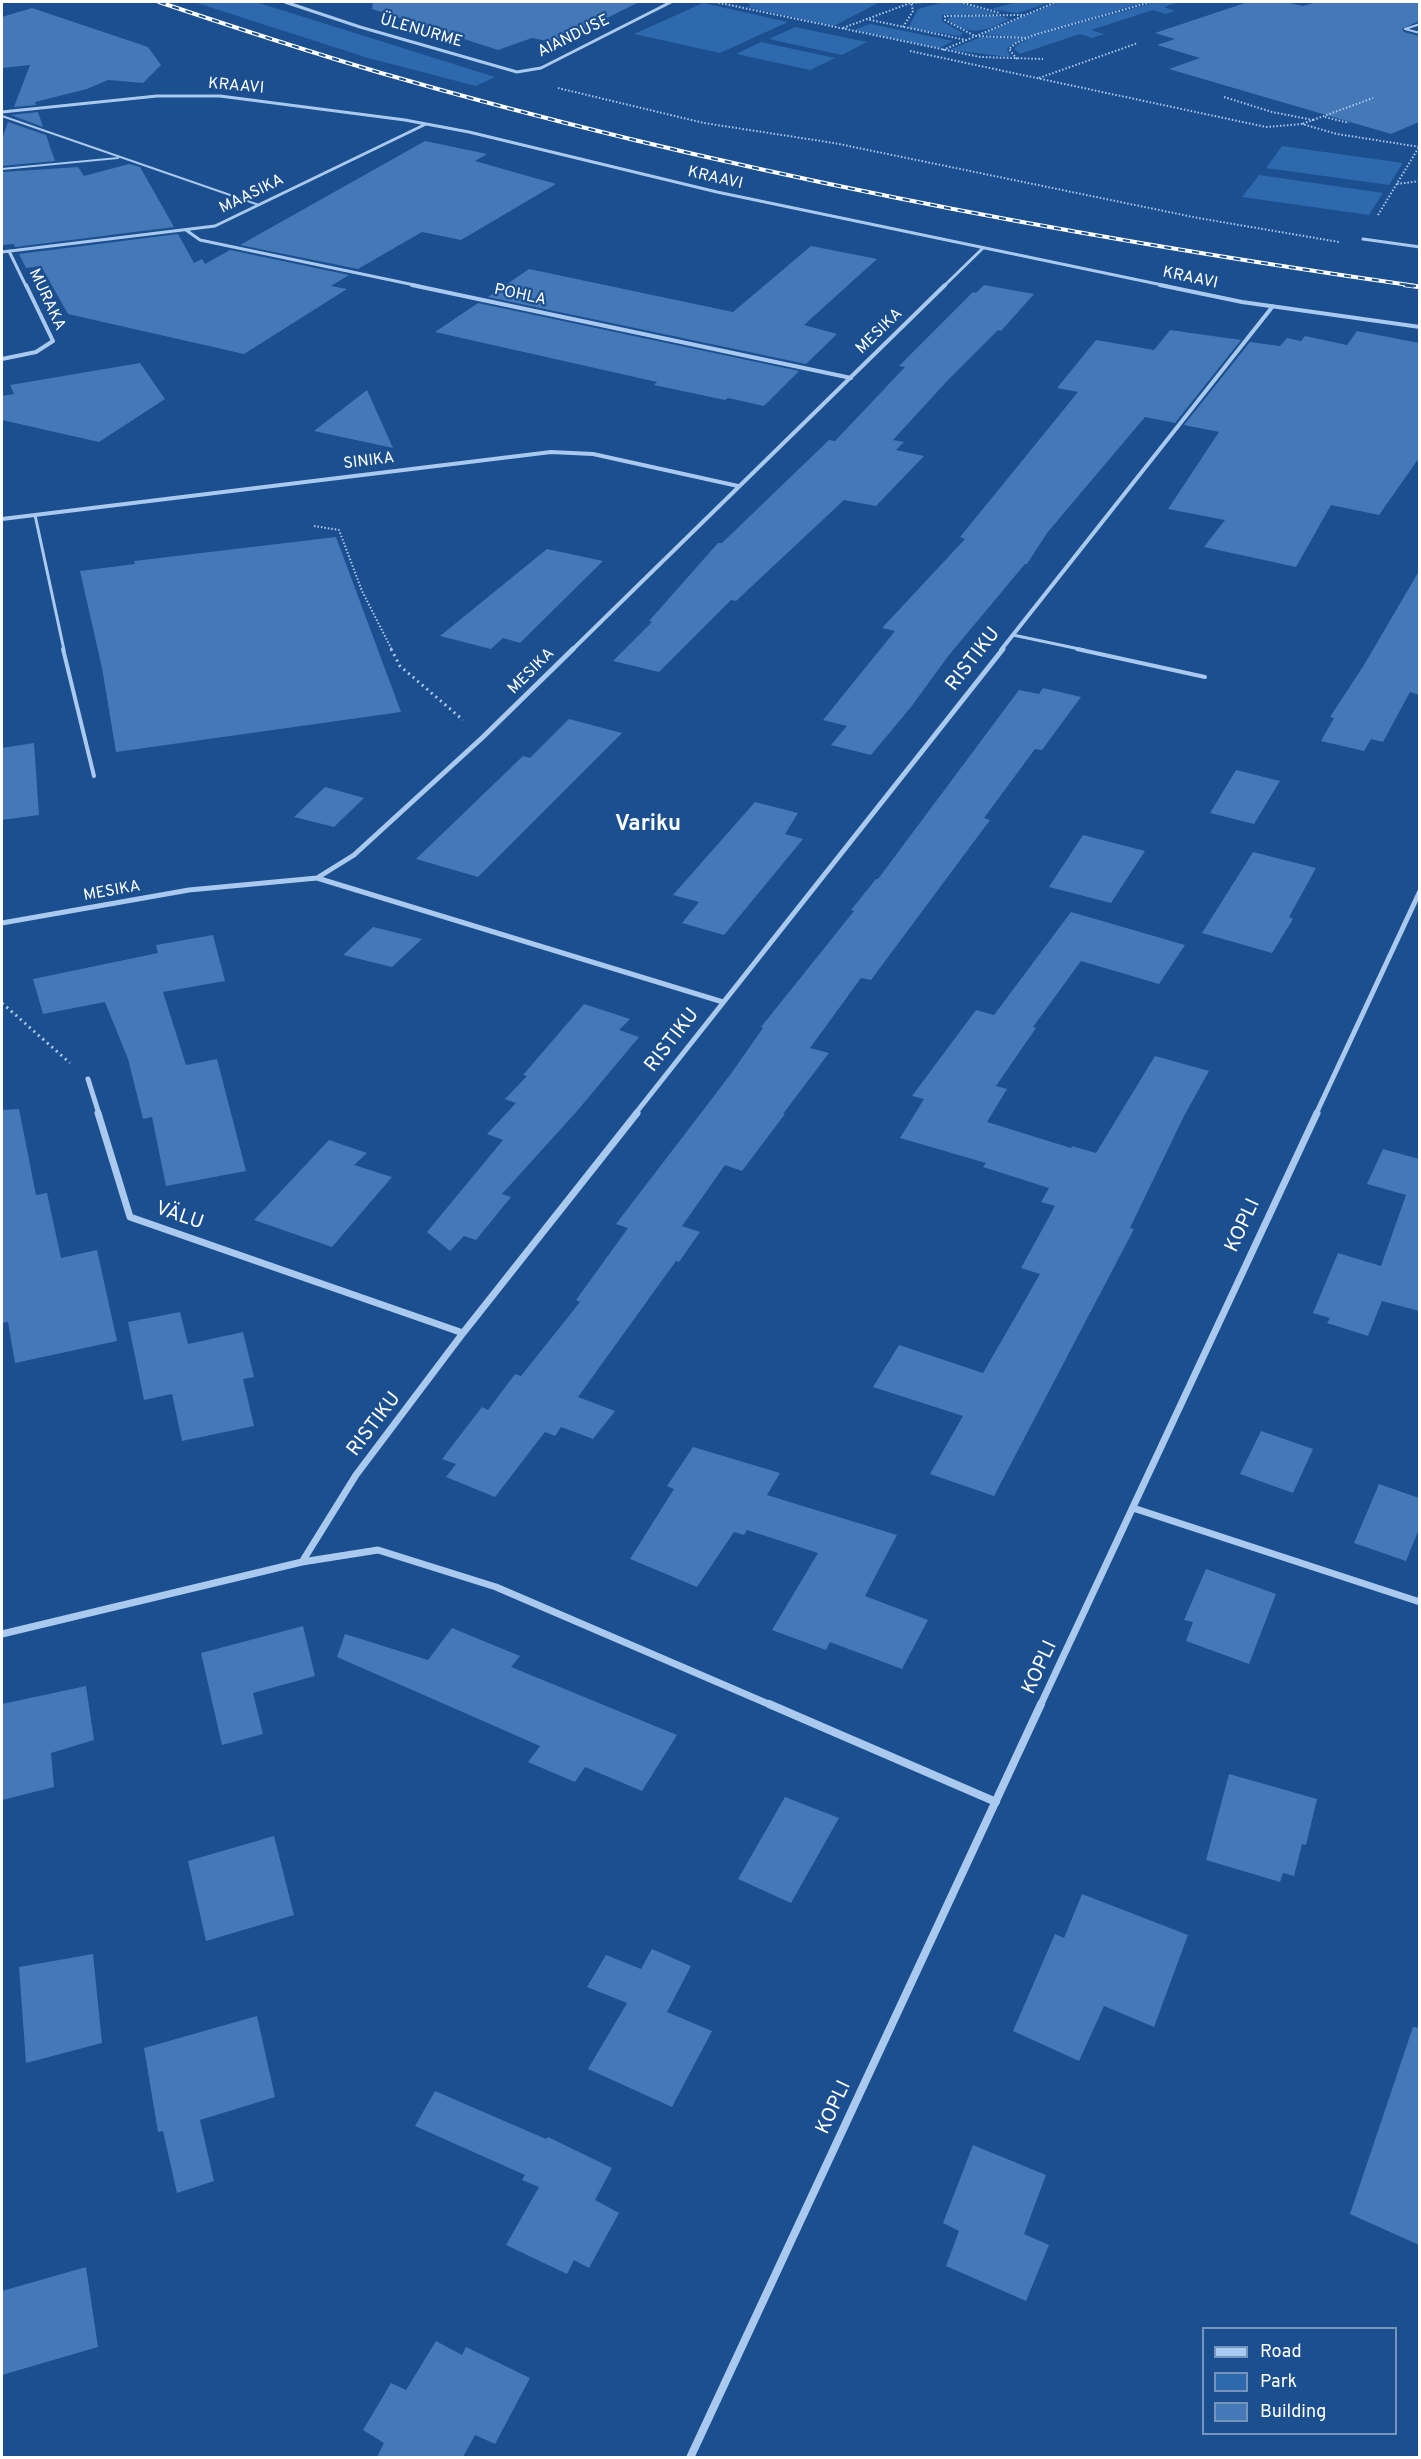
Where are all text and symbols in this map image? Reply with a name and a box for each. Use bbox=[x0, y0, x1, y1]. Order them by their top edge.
street label: ÜLENURME bbox=[378, 11, 464, 53]
street label: AIANDUSE bbox=[535, 11, 613, 63]
street label: KRAAVI bbox=[207, 75, 265, 99]
street label: KRAAVI bbox=[685, 163, 745, 195]
street label: MAASIKA bbox=[217, 171, 287, 219]
street label: KRAAVI bbox=[1161, 264, 1219, 294]
street label: MURAKA bbox=[23, 266, 69, 334]
street label: POHLA bbox=[492, 281, 548, 311]
street label: MESIKA bbox=[853, 305, 907, 359]
street label: SINIKA bbox=[342, 449, 396, 475]
street label: RISTIKU bbox=[942, 623, 1006, 697]
street label: MESIKA bbox=[505, 645, 559, 699]
district label: Variku bbox=[615, 813, 681, 839]
street label: MESIKA bbox=[82, 878, 142, 906]
street label: RISTIKU bbox=[641, 1004, 705, 1078]
street label: KOPLI bbox=[1221, 1195, 1267, 1257]
street label: VÄLU bbox=[152, 1198, 206, 1236]
street label: RISTIKU bbox=[343, 1388, 407, 1462]
street label: KOPLI bbox=[1018, 1637, 1064, 1699]
street label: KOPLI bbox=[812, 2077, 858, 2139]
legend bbox=[1202, 2327, 1397, 2435]
text: Road bbox=[1260, 2341, 1302, 2364]
text: Park bbox=[1260, 2371, 1297, 2394]
text: Building bbox=[1260, 2401, 1326, 2424]

